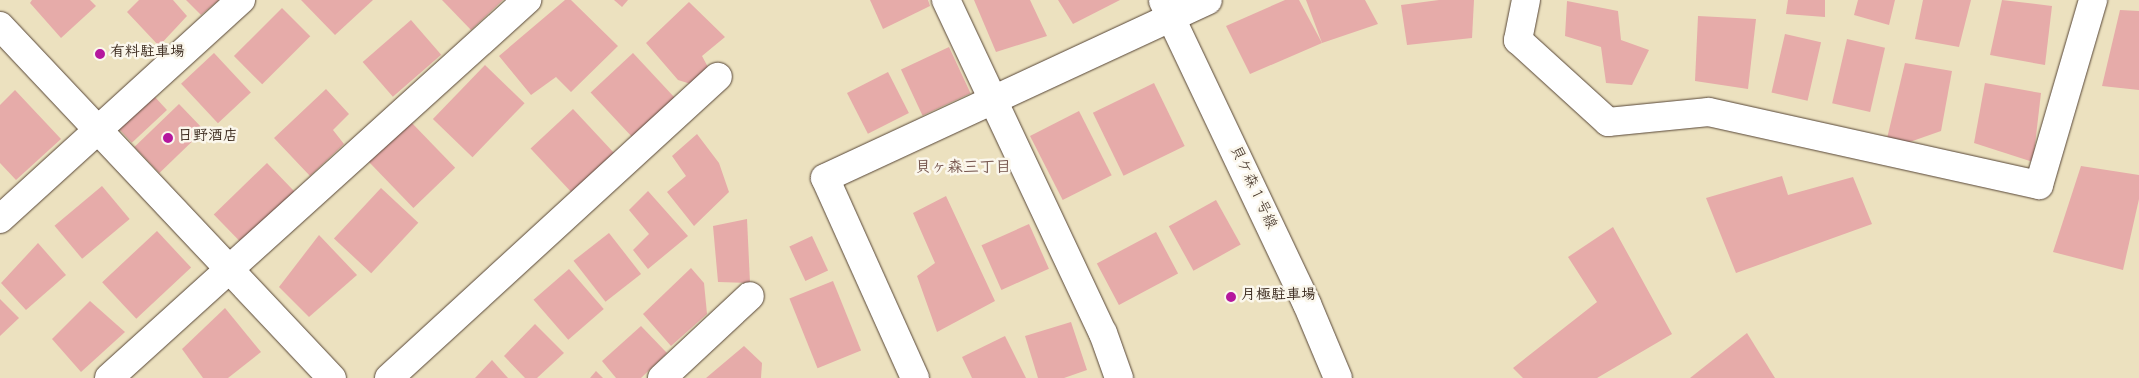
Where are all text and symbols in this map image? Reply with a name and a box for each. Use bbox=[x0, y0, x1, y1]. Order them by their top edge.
place label: 有料駐車場 bbox=[110, 45, 185, 63]
marker: 有料駐車場 bbox=[94, 48, 106, 60]
place label: 日野酒店 bbox=[178, 129, 238, 147]
marker: 日野酒店 bbox=[162, 132, 174, 144]
street label: 貝ケ森１号線 bbox=[1225, 143, 1279, 233]
district label: 貝ヶ森三丁目 bbox=[915, 159, 1011, 179]
place label: 月極駐車場 bbox=[1241, 288, 1316, 306]
marker: 月極駐車場 bbox=[1225, 291, 1237, 303]

